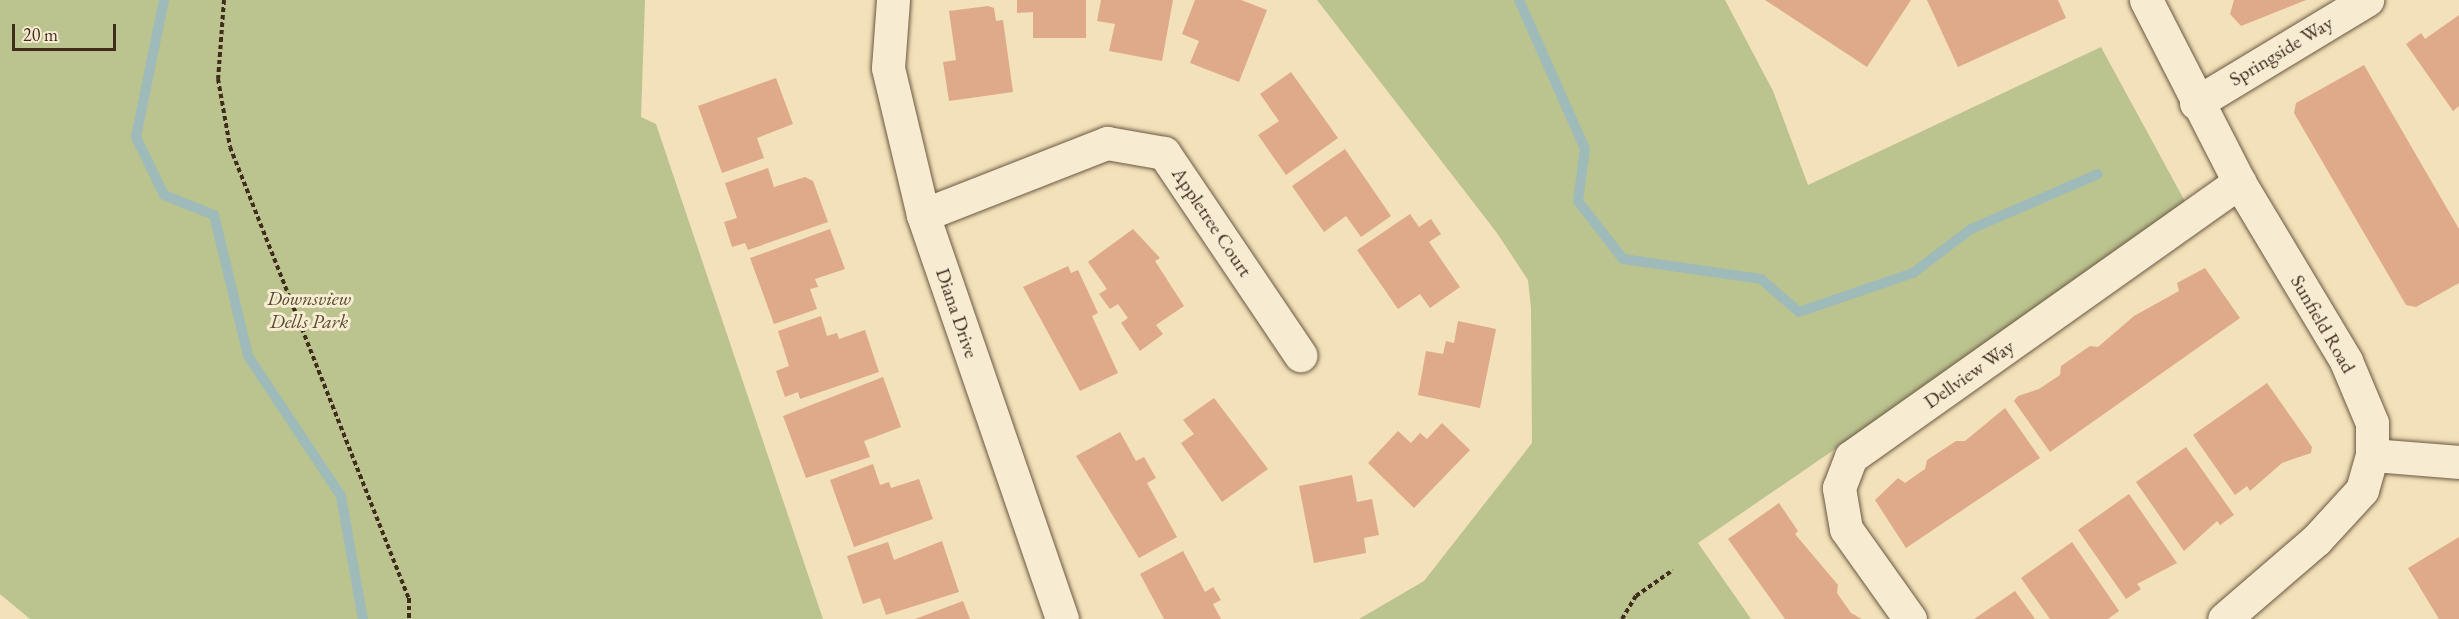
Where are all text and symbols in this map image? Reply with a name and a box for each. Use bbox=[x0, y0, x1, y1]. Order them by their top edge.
street label: Springside Way bbox=[2225, 11, 2337, 91]
scale bar bbox=[15, 12, 118, 50]
text: 20 m bbox=[23, 23, 58, 46]
street label: Appletree Court bbox=[1167, 163, 1257, 281]
street label: Diana Drive bbox=[930, 265, 984, 361]
street label: Sunfield Road bbox=[2285, 271, 2361, 377]
park label: Downsview Dells Park bbox=[267, 287, 351, 334]
street label: Dellview Way bbox=[1919, 334, 2019, 414]

